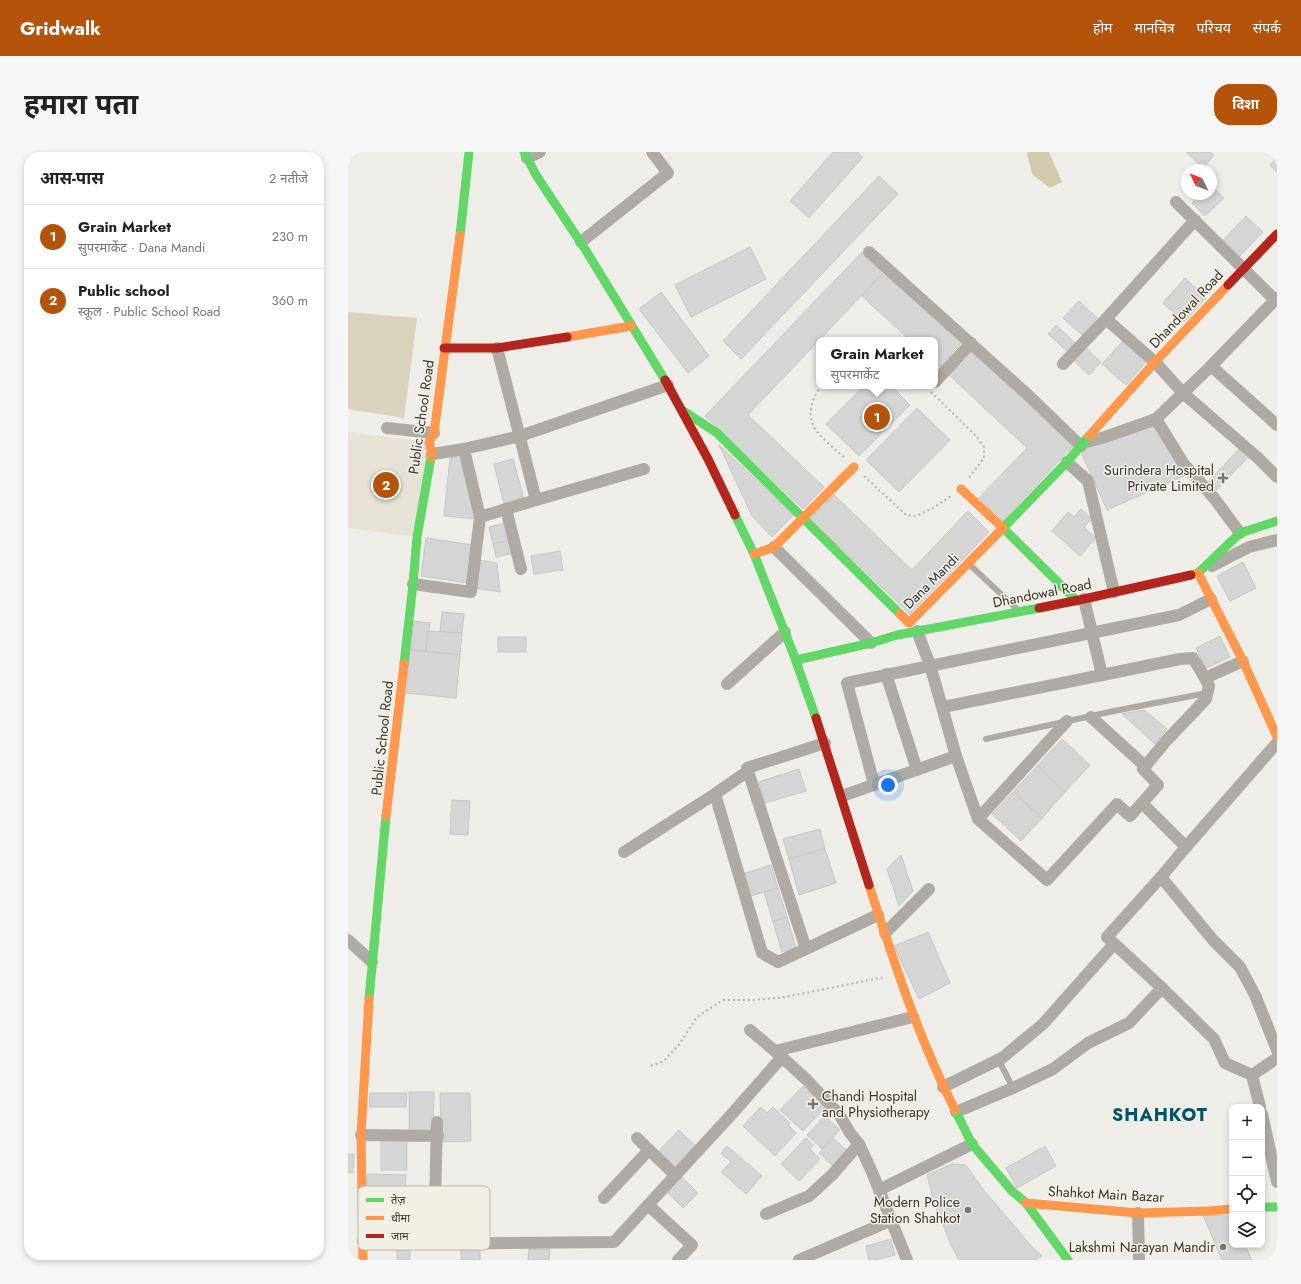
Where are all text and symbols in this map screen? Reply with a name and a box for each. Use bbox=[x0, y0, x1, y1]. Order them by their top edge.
text: Gridwalk bbox=[20, 15, 101, 42]
text: होम bbox=[1093, 18, 1112, 38]
text: मानचित्र bbox=[1134, 18, 1175, 38]
text: परिचय bbox=[1197, 18, 1231, 38]
text: संपर्क bbox=[1253, 18, 1281, 38]
text: हमारा पता bbox=[24, 84, 138, 125]
button: दिशा bbox=[1214, 84, 1277, 125]
north arrow bbox=[1181, 164, 1217, 200]
text: आस-पास bbox=[40, 166, 104, 190]
text: 2 नतीजे bbox=[269, 169, 308, 188]
text: Grain Market bbox=[78, 216, 171, 238]
text: 1 bbox=[50, 227, 56, 246]
text: 230 m bbox=[272, 227, 308, 246]
text: सुपरमार्केट · Dana Mandi bbox=[78, 238, 205, 257]
street label: Dhandowal Road bbox=[1145, 266, 1227, 352]
text: Public school bbox=[78, 280, 170, 302]
text: 2 bbox=[49, 291, 57, 310]
text: 360 m bbox=[272, 291, 308, 310]
text: स्कूल · Public School Road bbox=[78, 302, 220, 321]
popup bbox=[816, 337, 938, 389]
text: Grain Market bbox=[830, 343, 924, 365]
street label: Public School Road bbox=[403, 359, 439, 475]
text: सुपरमार्केट bbox=[830, 365, 880, 384]
pin: 1 bbox=[864, 402, 890, 432]
place label: Surindera Hospital Private Limited bbox=[1104, 460, 1214, 496]
pin: 2 bbox=[373, 470, 399, 500]
marker: Surindera Hospital Private Limited bbox=[1217, 472, 1229, 484]
street label: Dana Mandi bbox=[899, 549, 963, 613]
street label: Dhandowal Road bbox=[991, 574, 1093, 612]
street label: Public School Road bbox=[366, 680, 398, 796]
your location bbox=[878, 775, 898, 795]
place label: Chandi Hospital and Physiotherapy bbox=[822, 1086, 931, 1122]
marker: Chandi Hospital and Physiotherapy bbox=[807, 1098, 819, 1110]
district label: SHAHKOT bbox=[1112, 1102, 1208, 1128]
map controls bbox=[1229, 1104, 1265, 1248]
button: + bbox=[1229, 1104, 1265, 1140]
button: − bbox=[1229, 1140, 1265, 1176]
button: locate bbox=[1229, 1176, 1265, 1212]
street label: Shahkot Main Bazar bbox=[1048, 1181, 1165, 1207]
legend bbox=[358, 1186, 490, 1250]
text: तेज़ bbox=[391, 1192, 406, 1208]
place label: Modern Police Station Shahkot bbox=[870, 1192, 961, 1228]
marker: Modern Police Station Shahkot bbox=[963, 1205, 973, 1215]
text: धीमा bbox=[391, 1210, 410, 1226]
button: layers bbox=[1229, 1212, 1265, 1248]
text: जाम bbox=[391, 1228, 409, 1244]
place label: Lakshmi Narayan Mandir bbox=[1069, 1237, 1215, 1257]
marker: Lakshmi Narayan Mandir bbox=[1218, 1242, 1228, 1252]

